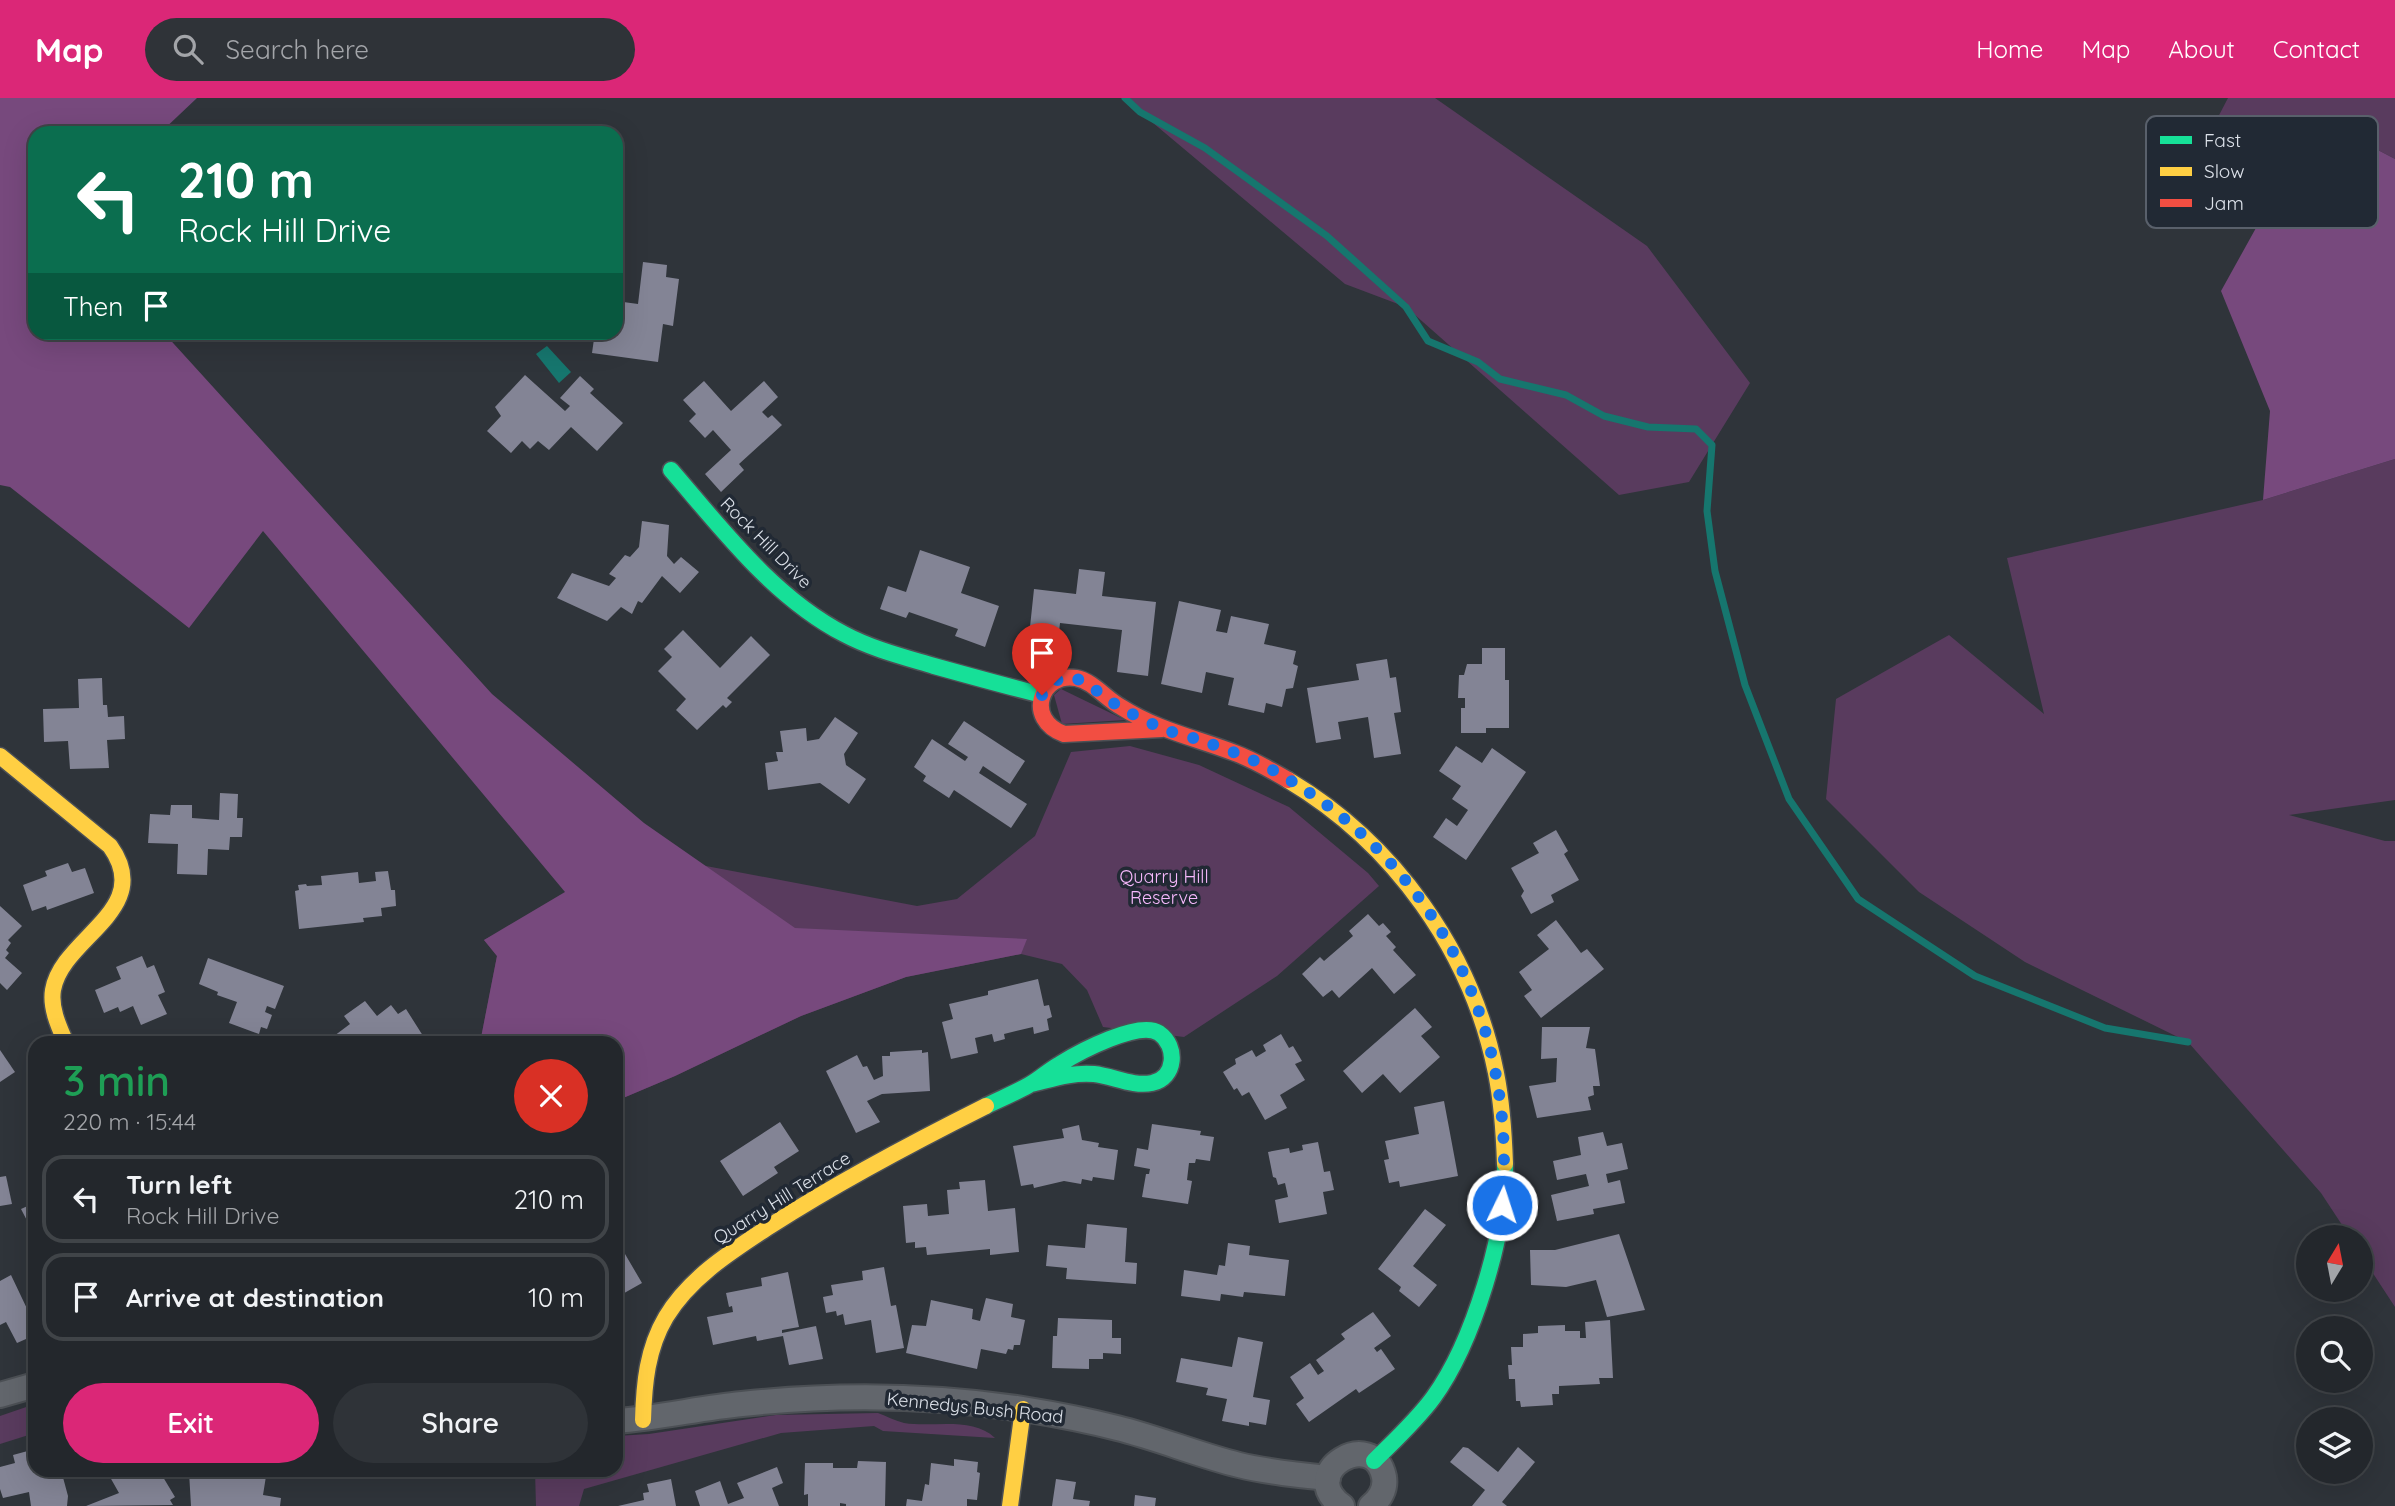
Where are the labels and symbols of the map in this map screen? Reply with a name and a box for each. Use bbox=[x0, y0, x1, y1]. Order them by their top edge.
legend bbox=[2146, 116, 2378, 228]
text: Fast bbox=[2204, 128, 2241, 152]
text: Slow bbox=[2204, 159, 2245, 183]
text: Jam bbox=[2204, 191, 2244, 215]
street label: Rock Hill Drive bbox=[716, 492, 817, 593]
pin bbox=[1012, 623, 1072, 695]
park label: Quarry Hill Reserve bbox=[1119, 865, 1209, 909]
street label: Quarry Hill Terrace bbox=[709, 1146, 854, 1249]
position arrow bbox=[1465, 1168, 1539, 1242]
north arrow bbox=[2296, 1225, 2373, 1302]
street label: Kennedys Bush Road bbox=[886, 1387, 1064, 1428]

